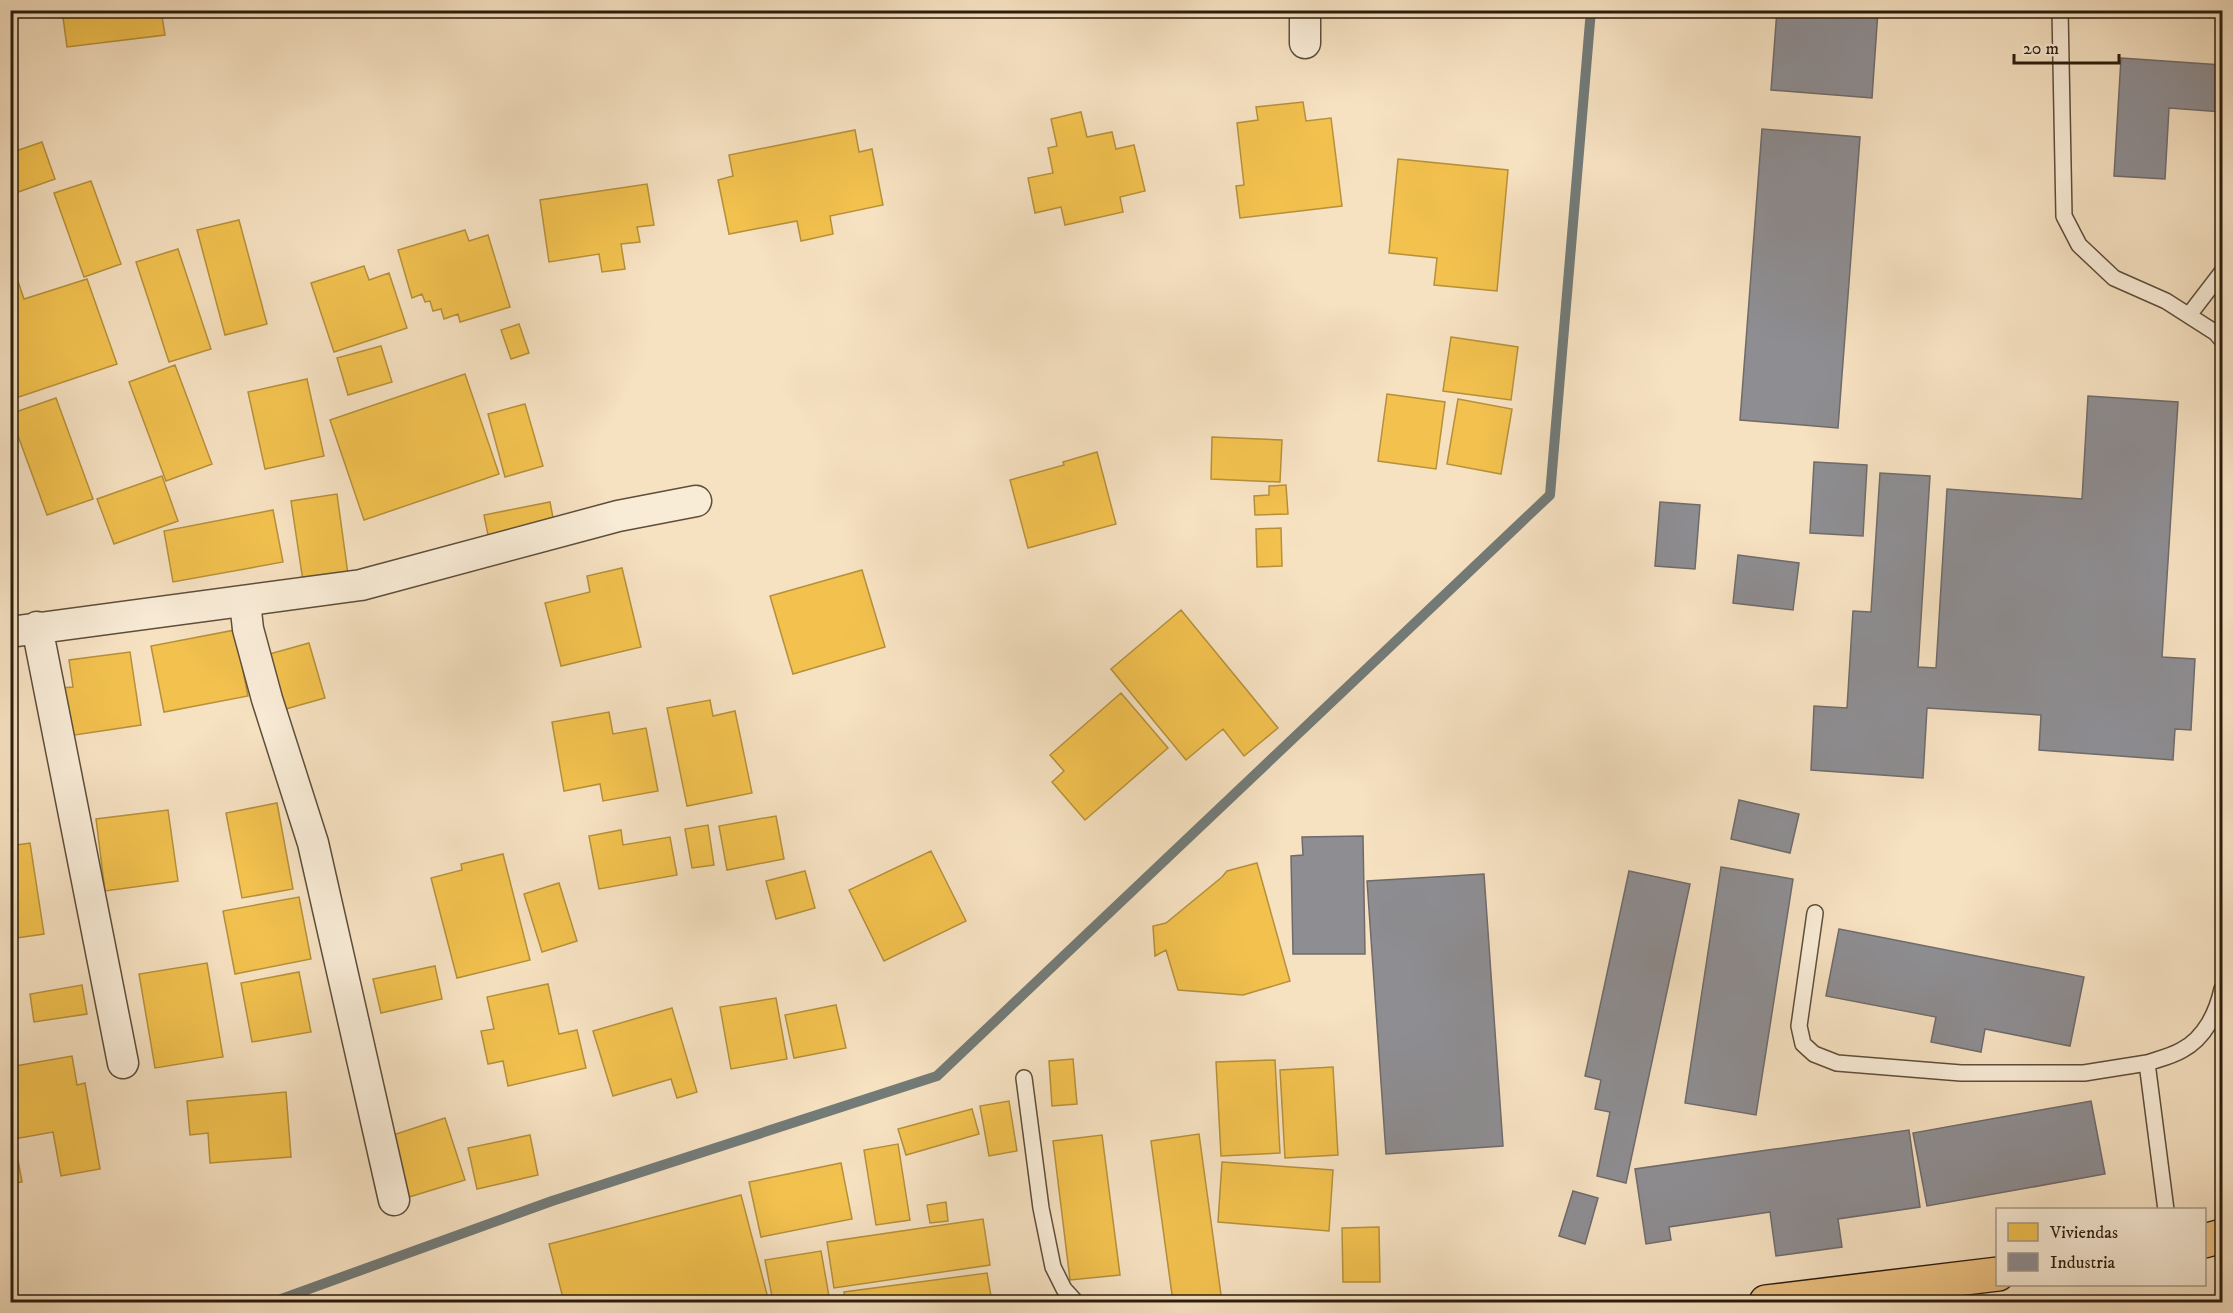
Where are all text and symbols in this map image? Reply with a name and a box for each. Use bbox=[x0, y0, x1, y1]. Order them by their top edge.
scale bar bbox=[2014, 27, 2119, 65]
text: 20 m bbox=[2023, 38, 2059, 60]
legend bbox=[1996, 1208, 2206, 1286]
text: Viviendas bbox=[2049, 1222, 2118, 1244]
text: Industria bbox=[2050, 1252, 2116, 1274]

